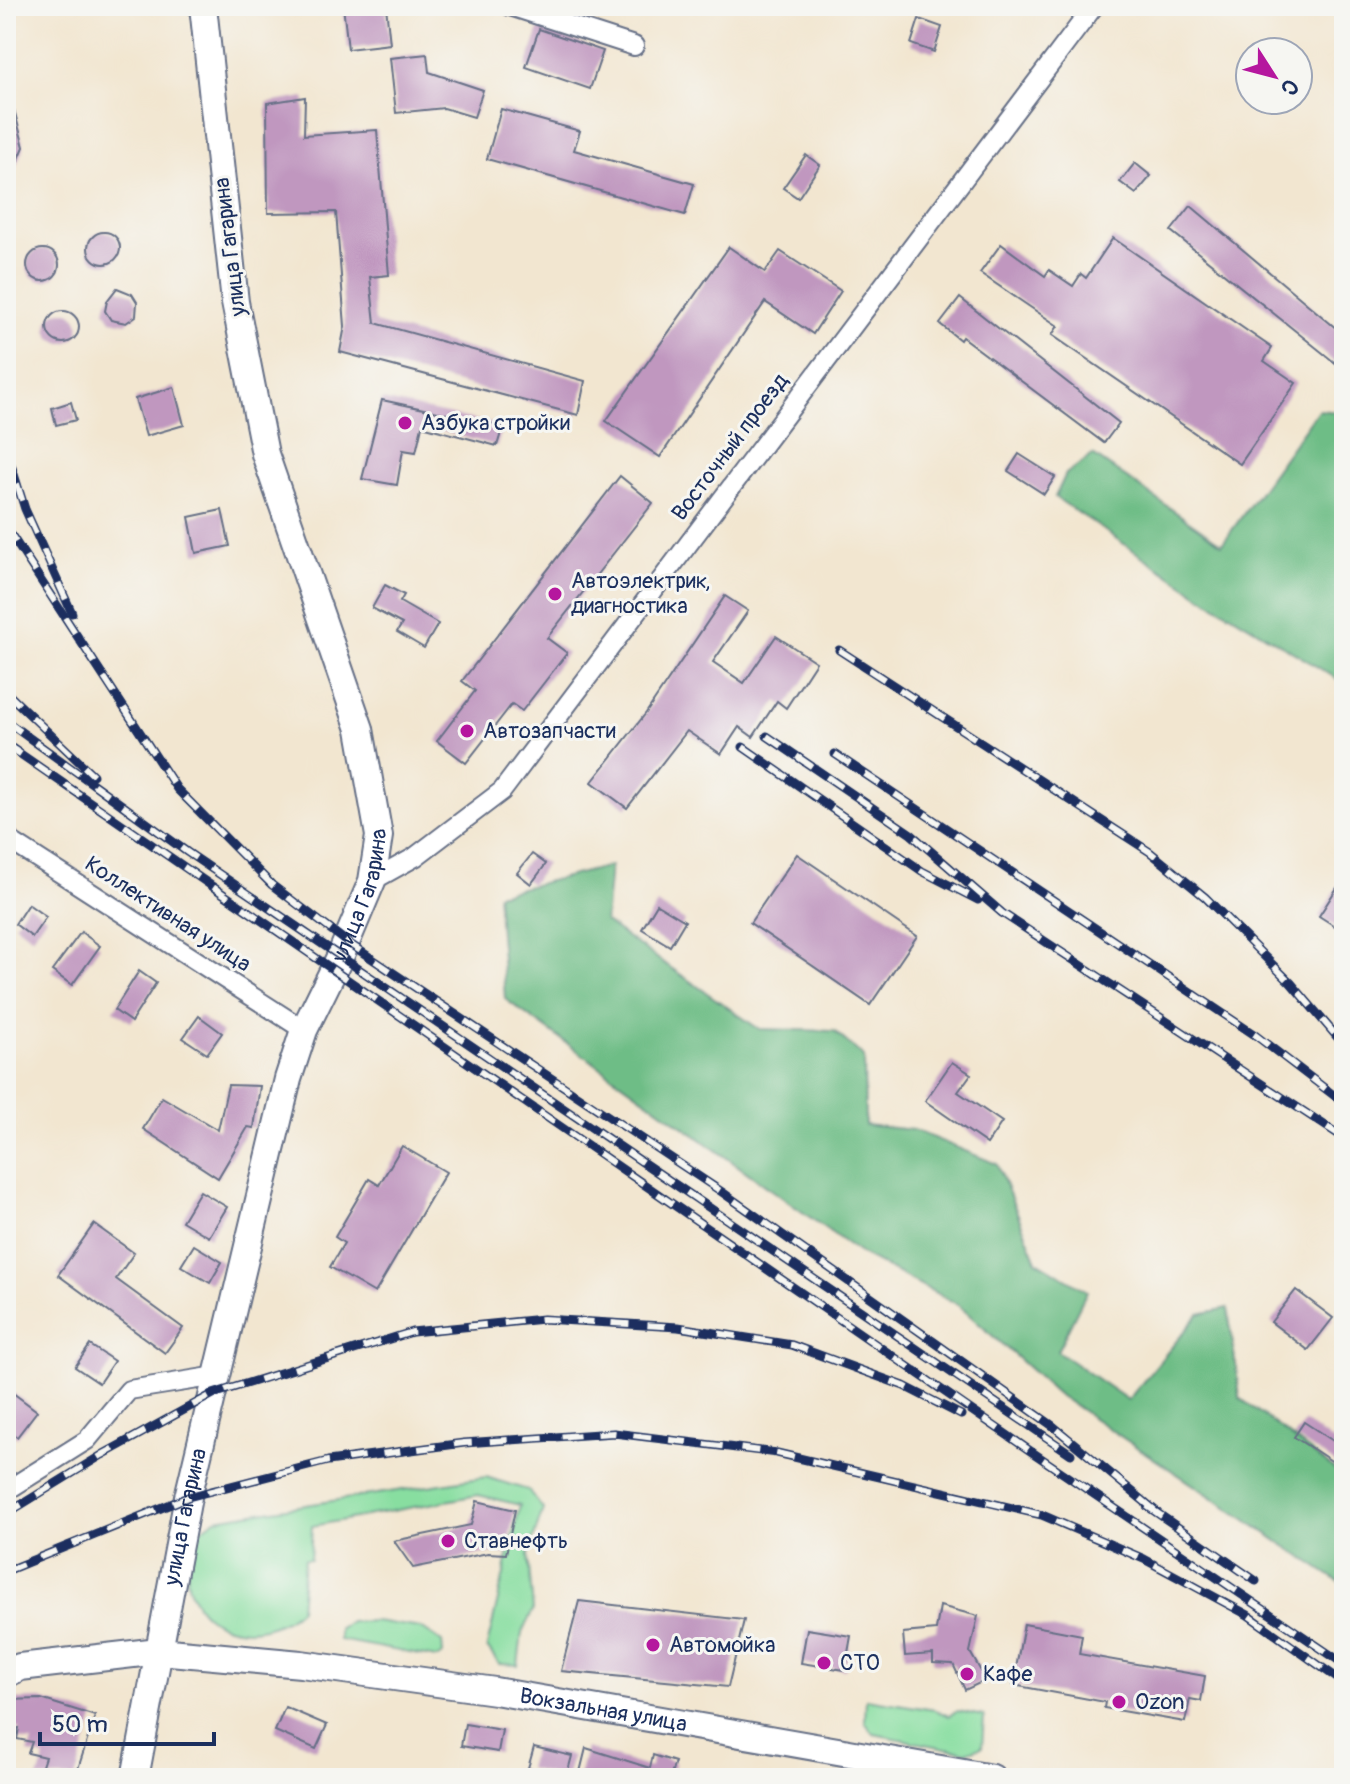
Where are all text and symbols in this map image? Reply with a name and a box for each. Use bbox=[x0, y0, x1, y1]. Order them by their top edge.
north arrow bbox=[1234, 36, 1314, 116]
text: С bbox=[1274, 73, 1305, 101]
street label: улица Гагарина bbox=[208, 176, 253, 319]
street label: Восточный проезд bbox=[665, 368, 795, 526]
place label: Азбука стройки bbox=[421, 409, 570, 437]
marker: Азбука стройки bbox=[396, 414, 414, 432]
place label: Автоэлектрик, диагностика bbox=[571, 567, 710, 620]
marker: Автоэлектрик, диагностика bbox=[546, 585, 564, 603]
place label: Автозапчасти bbox=[483, 717, 616, 745]
marker: Автозапчасти bbox=[458, 722, 476, 740]
street label: улица Гагарина bbox=[325, 827, 393, 967]
street label: Коллективная улица bbox=[80, 850, 256, 978]
street label: улица Гагарина bbox=[157, 1445, 213, 1589]
place label: Ставнефть bbox=[464, 1527, 568, 1555]
marker: Ставнефть bbox=[439, 1532, 457, 1550]
place label: Автомойка bbox=[669, 1631, 775, 1659]
marker: Автомойка bbox=[644, 1636, 662, 1654]
place label: СТО bbox=[840, 1649, 880, 1677]
marker: СТО bbox=[815, 1654, 833, 1672]
place label: Кафе bbox=[983, 1660, 1032, 1688]
marker: Кафе bbox=[958, 1665, 976, 1683]
street label: Вокзальная улица bbox=[518, 1682, 689, 1738]
place label: Ozon bbox=[1135, 1688, 1184, 1716]
marker: Ozon bbox=[1110, 1693, 1128, 1711]
scale bar bbox=[40, 1696, 214, 1746]
text: 50 m bbox=[52, 1710, 108, 1739]

